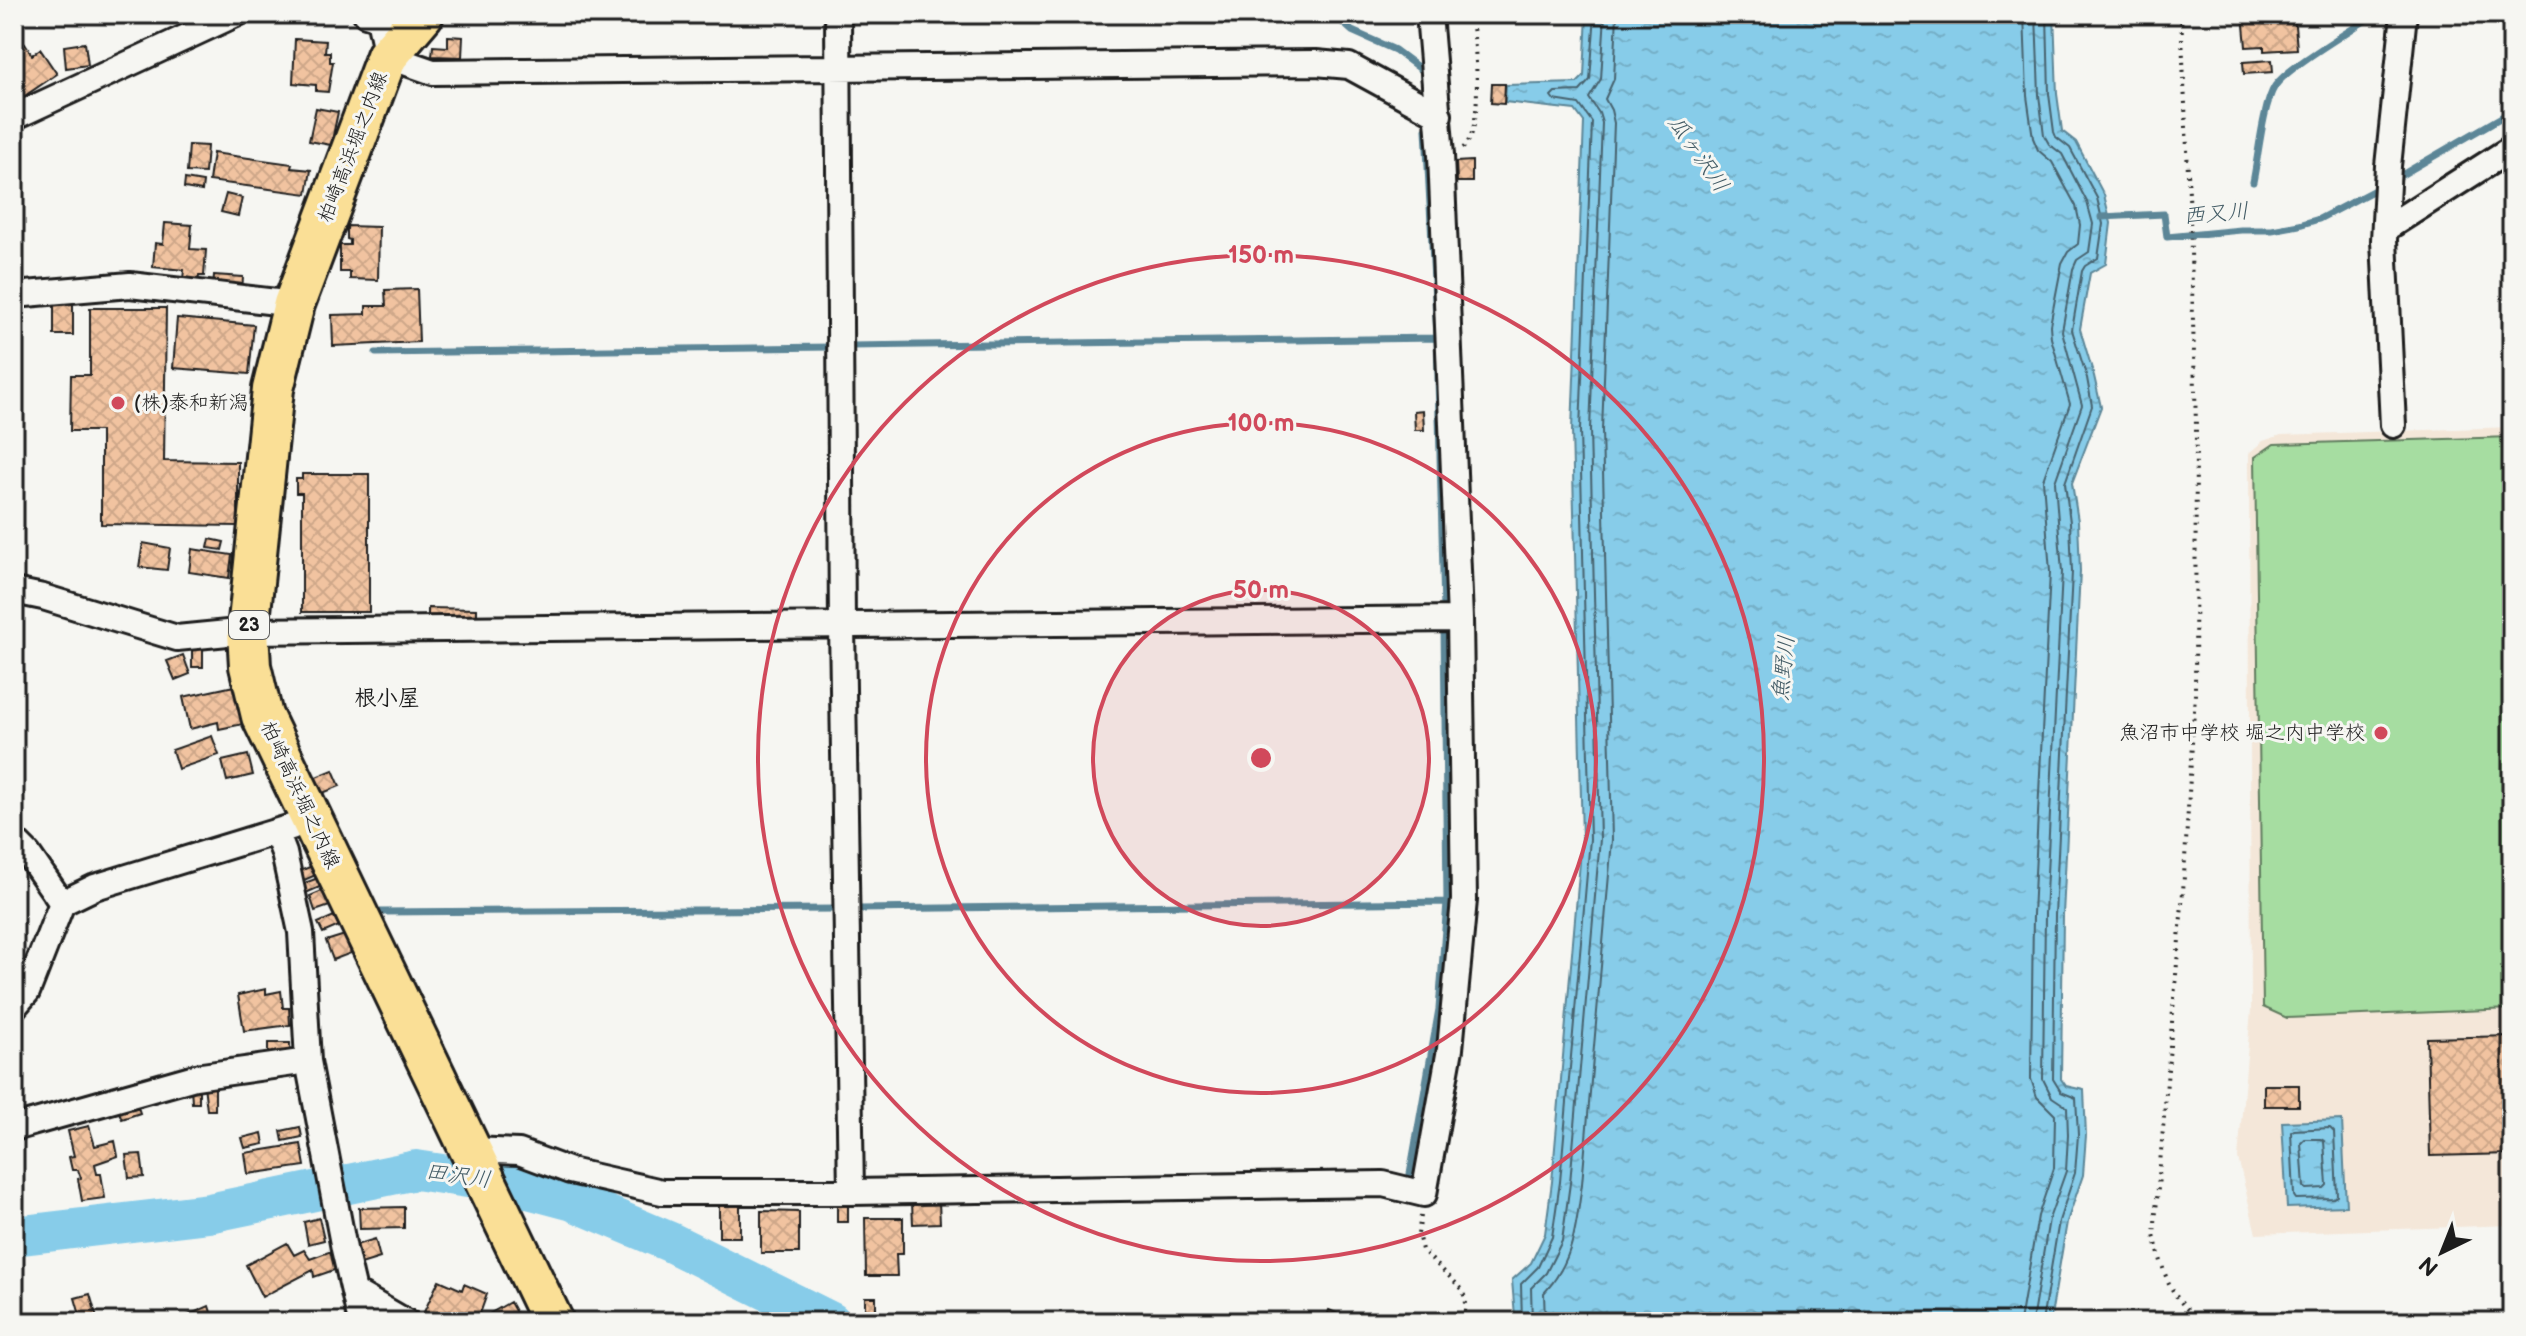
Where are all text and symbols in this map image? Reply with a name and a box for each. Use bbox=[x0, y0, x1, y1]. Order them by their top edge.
street label: 柏崎高浜堀之内線 bbox=[313, 68, 393, 226]
water label: 瓜ヶ沢川 bbox=[1662, 110, 1734, 198]
water label: 西又川 bbox=[2182, 198, 2250, 230]
text: 150 m bbox=[1228, 241, 1294, 270]
place label: (株)泰和新潟 bbox=[134, 391, 249, 415]
marker: (株)泰和新潟 bbox=[109, 394, 127, 412]
text: 100 m bbox=[1228, 409, 1294, 438]
text: 50 m bbox=[1233, 576, 1289, 605]
road number: 23 bbox=[229, 611, 269, 639]
water label: 魚野川 bbox=[1767, 634, 1801, 702]
district label: 根小屋 bbox=[354, 685, 420, 712]
street label: 柏崎高浜堀之内線 bbox=[255, 717, 345, 873]
place label: 魚沼市中学校 堀之内中学校 bbox=[2120, 721, 2365, 745]
marker: 魚沼市中学校 堀之内中学校 bbox=[2372, 724, 2390, 742]
centre of rings bbox=[1247, 744, 1275, 772]
water label: 田沢川 bbox=[423, 1158, 493, 1194]
north arrow bbox=[2402, 1212, 2482, 1292]
text: N bbox=[2414, 1250, 2445, 1281]

